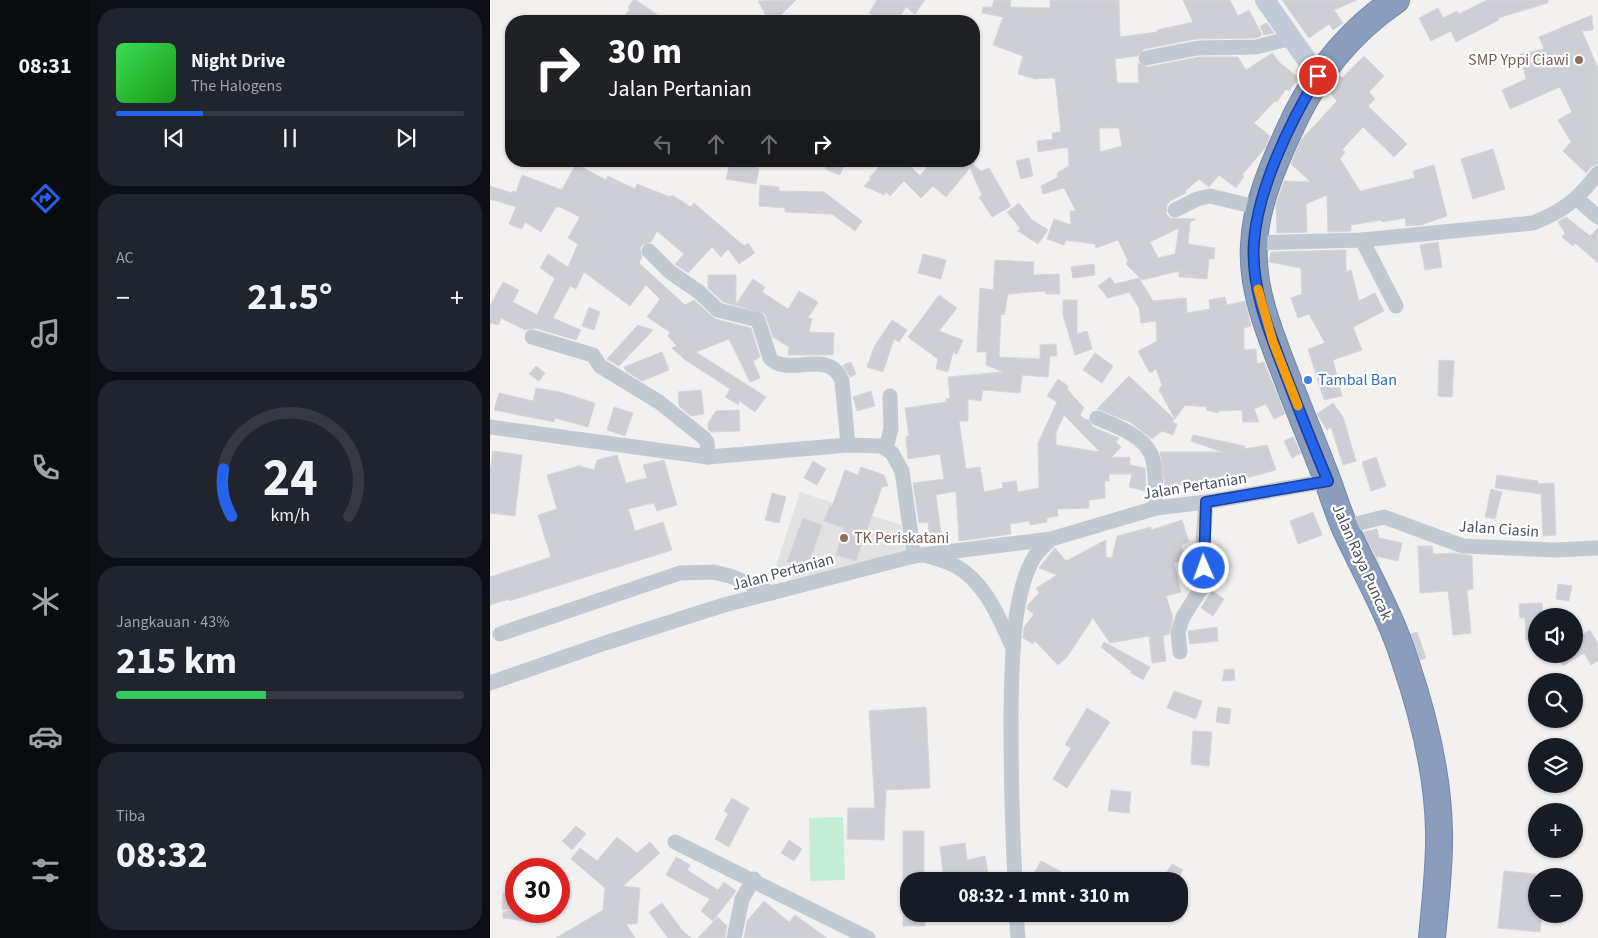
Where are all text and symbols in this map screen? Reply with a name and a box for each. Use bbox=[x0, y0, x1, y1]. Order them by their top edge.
text: 30 m bbox=[608, 27, 682, 77]
icon: right bbox=[525, 35, 590, 100]
text: Night Drive bbox=[191, 48, 285, 75]
place label: SMP Yppi Ciawi bbox=[1468, 49, 1569, 71]
text: 08:31 bbox=[18, 50, 72, 82]
marker: SMP Yppi Ciawi bbox=[1573, 54, 1585, 66]
pin bbox=[1297, 55, 1339, 97]
icon: arrive bbox=[1304, 62, 1332, 90]
text: Jalan Pertanian bbox=[608, 73, 752, 105]
text: The Halogens bbox=[191, 75, 282, 97]
icon: previous bbox=[160, 124, 188, 152]
icon: pause bbox=[276, 124, 304, 152]
icon: next bbox=[392, 124, 420, 152]
icon: left bbox=[649, 130, 677, 158]
icon: ahead bbox=[702, 130, 730, 158]
icon: ahead bbox=[755, 130, 783, 158]
icon: right bbox=[808, 130, 836, 158]
icon: directions bbox=[28, 181, 63, 216]
text: AC bbox=[116, 247, 134, 269]
text: 21.5° bbox=[247, 270, 333, 324]
text: − bbox=[116, 278, 130, 318]
text: + bbox=[450, 278, 464, 318]
icon: music bbox=[28, 316, 63, 351]
place label: Tambal Ban bbox=[1318, 369, 1397, 391]
marker: Tambal Ban bbox=[1302, 374, 1314, 386]
text: 24 bbox=[263, 442, 317, 516]
icon: phone bbox=[28, 450, 63, 485]
street label: Jalan Pertanian bbox=[1142, 467, 1248, 505]
street label: Jalan Raya Puncak bbox=[1327, 500, 1397, 624]
text: km/h bbox=[270, 503, 310, 528]
street label: Jalan Ciasin bbox=[1458, 515, 1540, 543]
place label: TK Periskatani bbox=[854, 527, 949, 549]
marker: TK Periskatani bbox=[838, 532, 850, 544]
position arrow bbox=[1177, 541, 1229, 593]
street label: Jalan Pertanian bbox=[730, 548, 836, 596]
icon: climate bbox=[28, 584, 63, 619]
map controls bbox=[1528, 608, 1583, 923]
button: sound bbox=[1528, 608, 1583, 663]
text: Jangkauan · 43% bbox=[116, 611, 229, 633]
text: 215 km bbox=[116, 634, 237, 688]
button: search bbox=[1528, 673, 1583, 728]
icon: car bbox=[28, 719, 63, 754]
button: layers bbox=[1528, 738, 1583, 793]
button: + bbox=[1528, 803, 1583, 858]
text: Tiba bbox=[116, 805, 145, 827]
text: 08:32 bbox=[116, 828, 208, 882]
icon: filters bbox=[28, 853, 63, 888]
speed limit sign: 30 bbox=[505, 858, 570, 923]
button: − bbox=[1528, 868, 1583, 923]
text: 08:32 · 1 mnt · 310 m bbox=[959, 883, 1129, 910]

